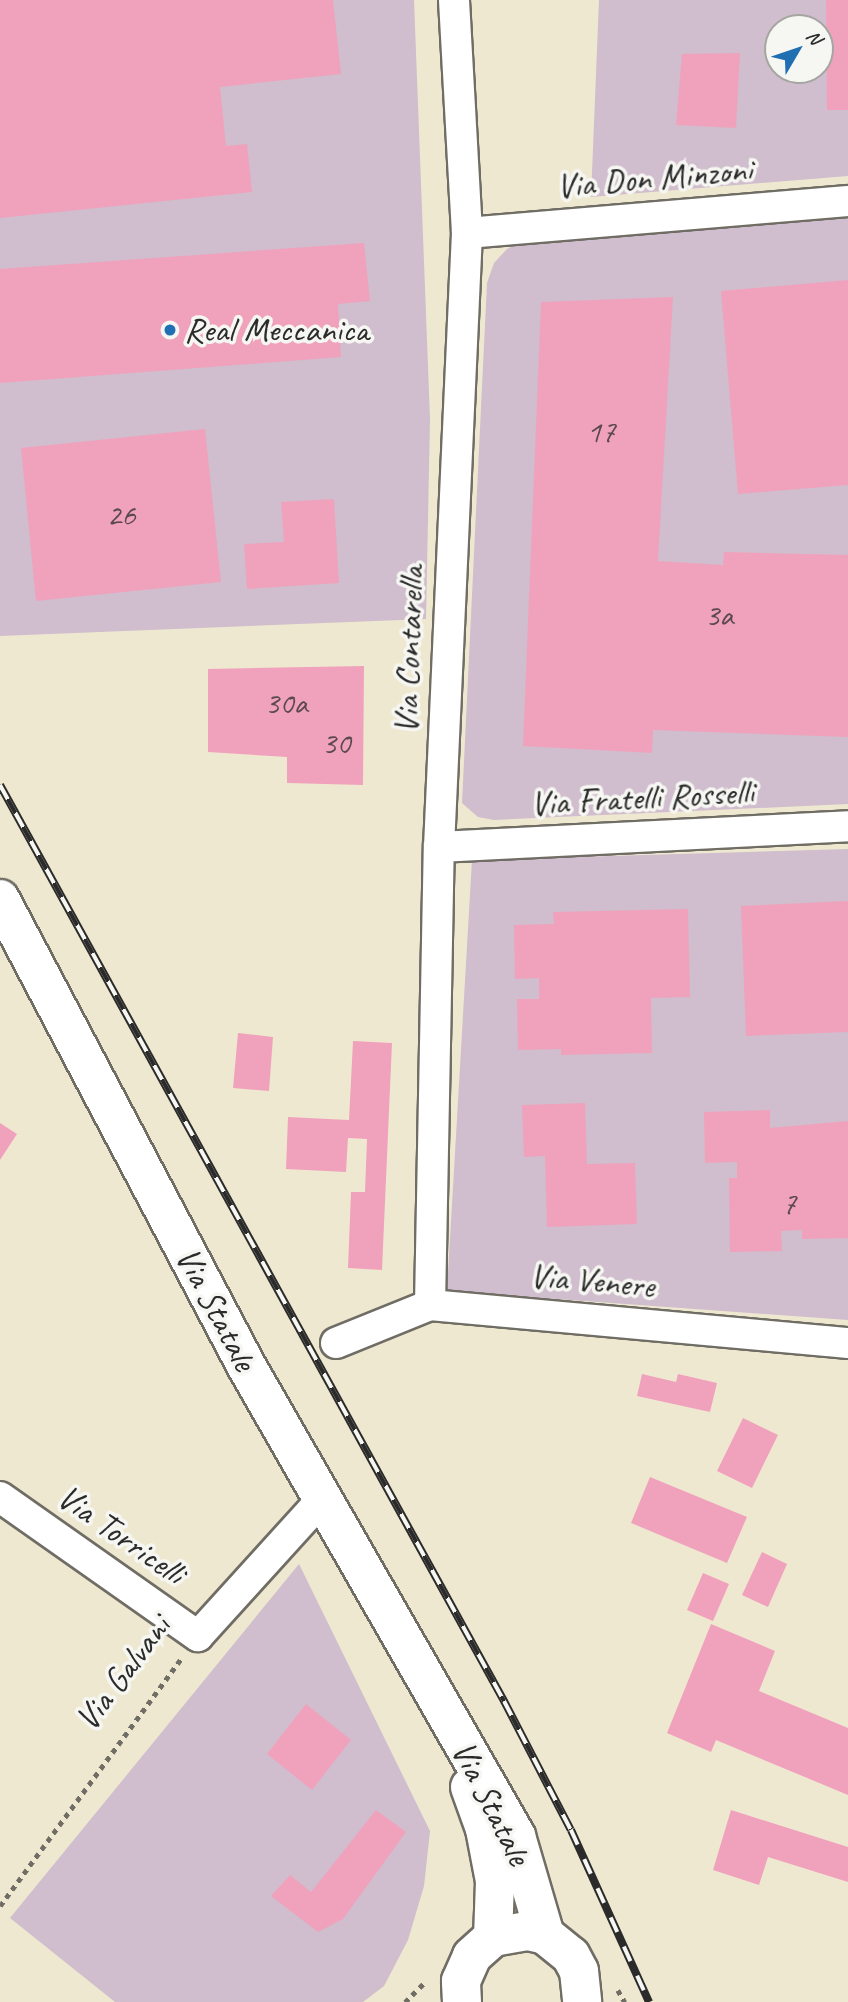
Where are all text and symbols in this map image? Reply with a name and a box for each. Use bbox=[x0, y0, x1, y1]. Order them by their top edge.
north arrow bbox=[764, 14, 834, 84]
text: N bbox=[801, 25, 827, 49]
street label: Via Don Minzoni bbox=[554, 149, 754, 207]
place label: Real Meccanica bbox=[184, 309, 368, 351]
marker: Real Meccanica bbox=[162, 322, 178, 338]
house number: 17 bbox=[587, 413, 615, 451]
house number: 26 bbox=[107, 496, 135, 534]
street label: Via Contarella bbox=[385, 566, 433, 734]
house number: 3a bbox=[705, 596, 733, 634]
house number: 30a bbox=[265, 684, 307, 722]
house number: 30 bbox=[322, 724, 350, 762]
street label: Via Fratelli Rosselli bbox=[529, 771, 755, 825]
house number: 7 bbox=[782, 1185, 796, 1223]
street label: Via Statale bbox=[166, 1240, 266, 1378]
street label: Via Venere bbox=[528, 1255, 656, 1307]
street label: Via Torricelli bbox=[49, 1476, 193, 1594]
street label: Via Galvani bbox=[66, 1608, 180, 1738]
street label: Via Statale bbox=[442, 1734, 540, 1872]

